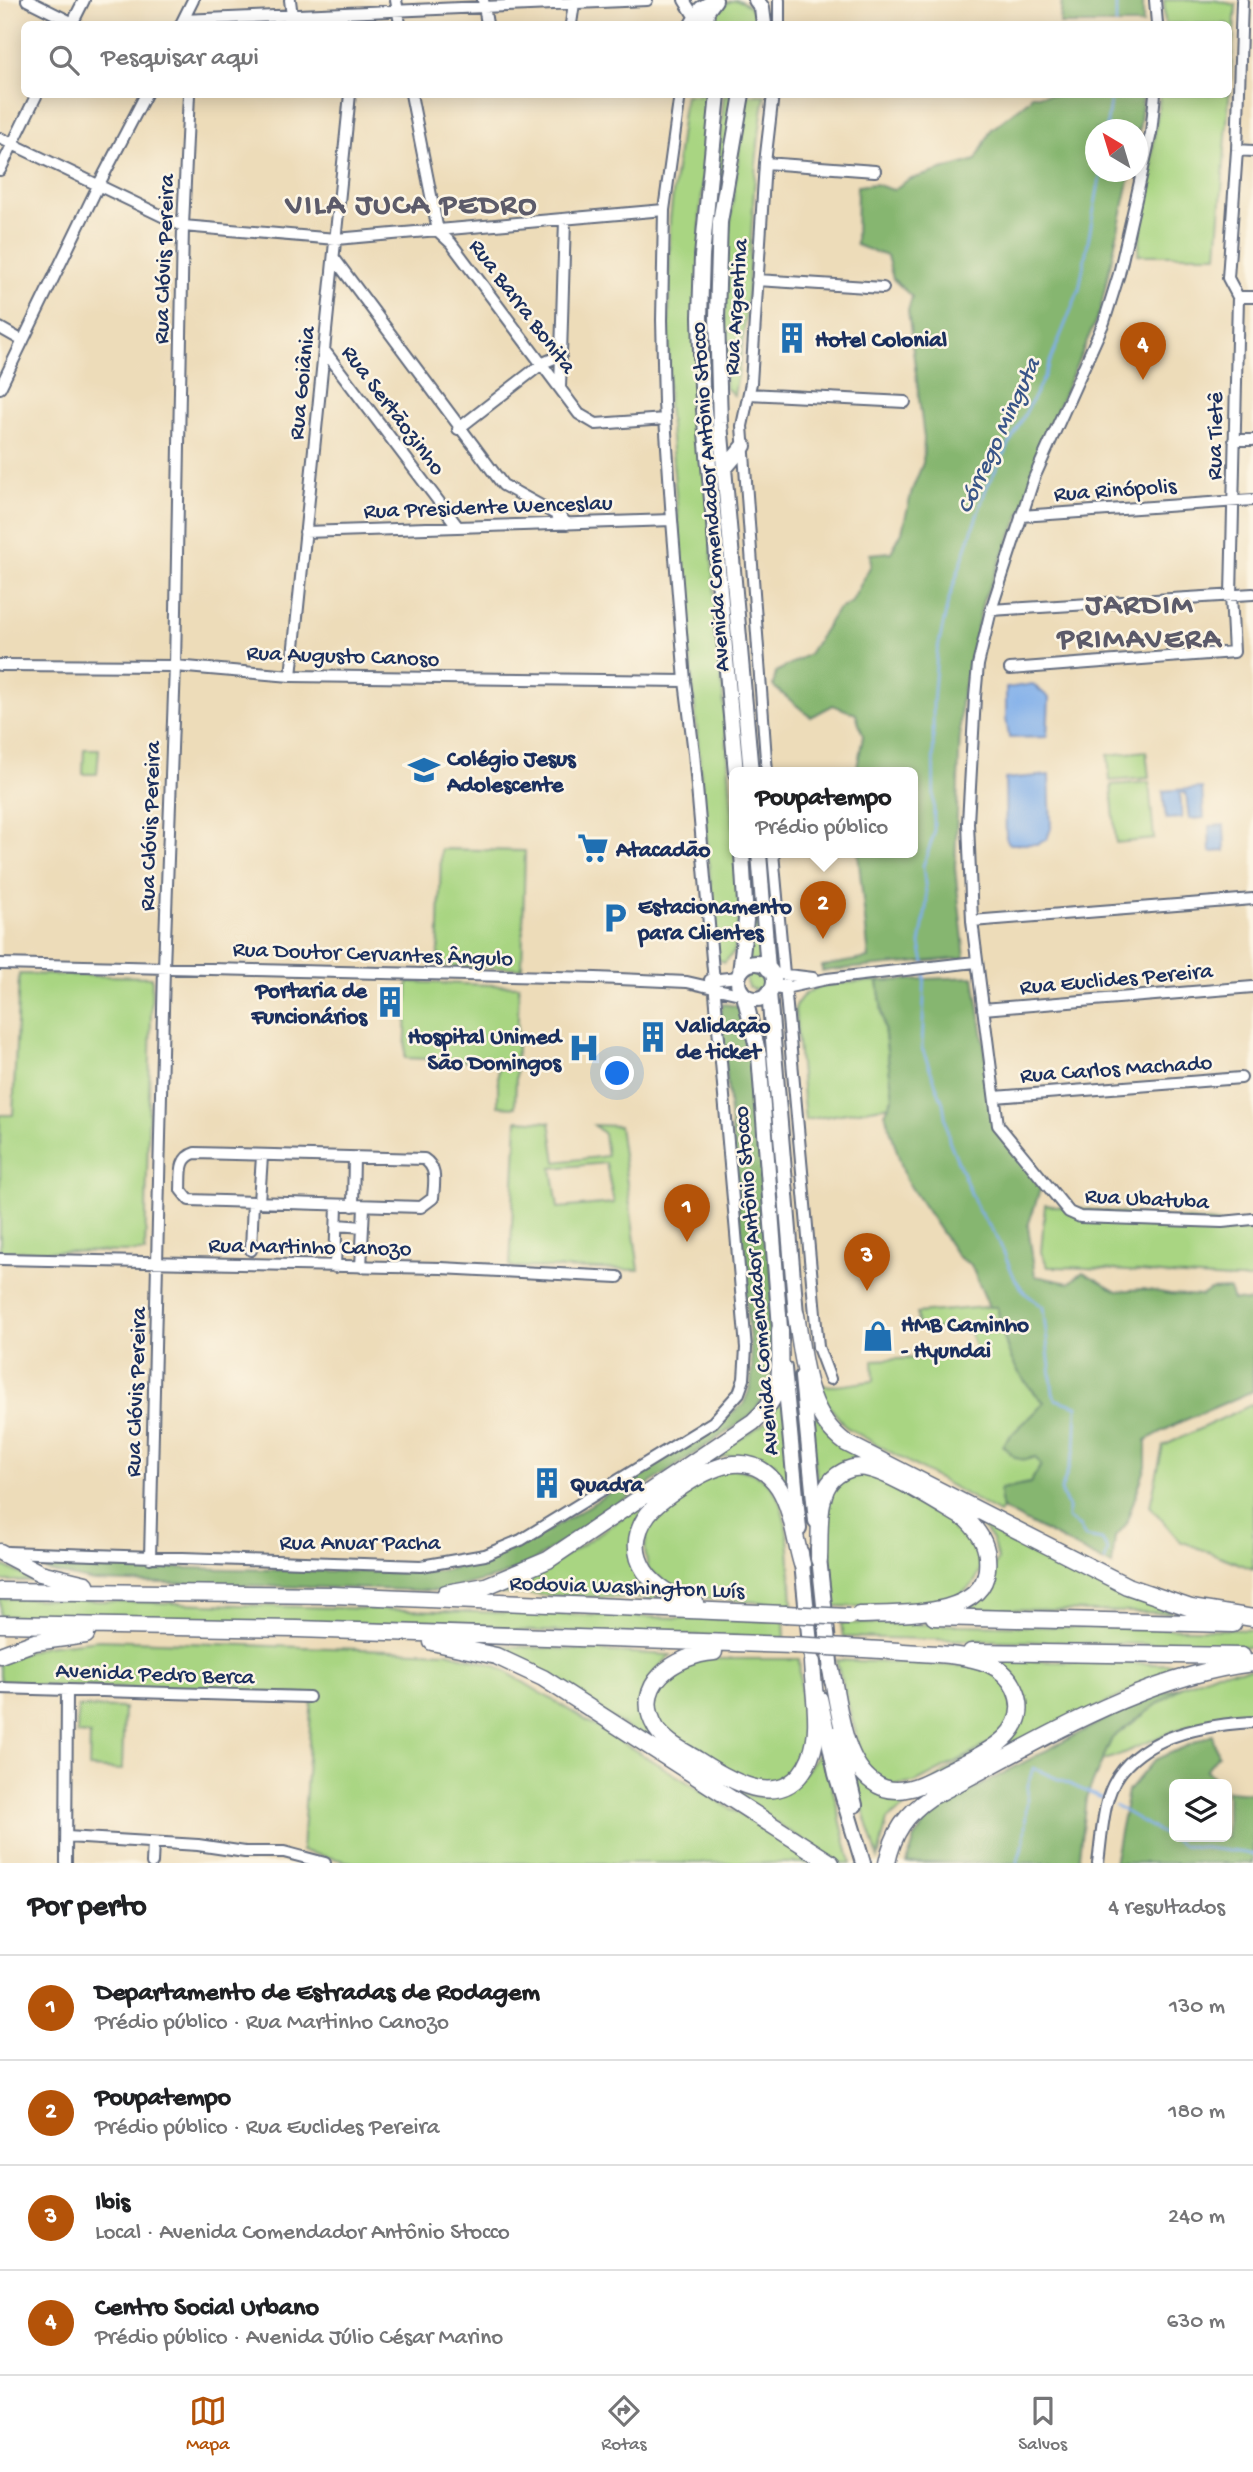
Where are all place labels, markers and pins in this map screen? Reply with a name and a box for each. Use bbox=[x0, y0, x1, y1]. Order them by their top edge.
building icon: Hotel Colonial bbox=[775, 321, 809, 355]
pin: 4 bbox=[1120, 322, 1166, 380]
place label: Hotel Colonial bbox=[815, 328, 947, 355]
place label: Colégio Jesus Adolescente bbox=[446, 747, 577, 800]
school or university icon: Colégio Jesus Adolescente bbox=[407, 753, 441, 787]
supermarket icon: Atacadão bbox=[576, 831, 610, 865]
place label: Atacadão bbox=[615, 838, 711, 865]
pin: 2 bbox=[800, 881, 846, 939]
place label: Estacionamento para Clientes bbox=[637, 895, 792, 948]
parking icon: Estacionamento para Clientes bbox=[598, 901, 632, 935]
place label: Portaria de Funcionários bbox=[251, 979, 369, 1032]
building icon: Portaria de Funcionários bbox=[373, 985, 407, 1019]
place label: Validação de ticket bbox=[675, 1014, 770, 1067]
building icon: Validação de ticket bbox=[636, 1020, 670, 1054]
place label: Hospital Unimed São Domingos bbox=[408, 1025, 564, 1078]
hospital icon: Hospital Unimed São Domingos bbox=[567, 1031, 601, 1065]
pin: 1 bbox=[664, 1184, 710, 1242]
pin: 3 bbox=[844, 1233, 890, 1291]
place label: HMB Caminho - Hyundai bbox=[901, 1313, 1029, 1366]
shop icon: HMB Caminho - Hyundai bbox=[861, 1319, 895, 1353]
building icon: Quadra bbox=[530, 1466, 564, 1500]
place label: Quadra bbox=[570, 1473, 645, 1500]

